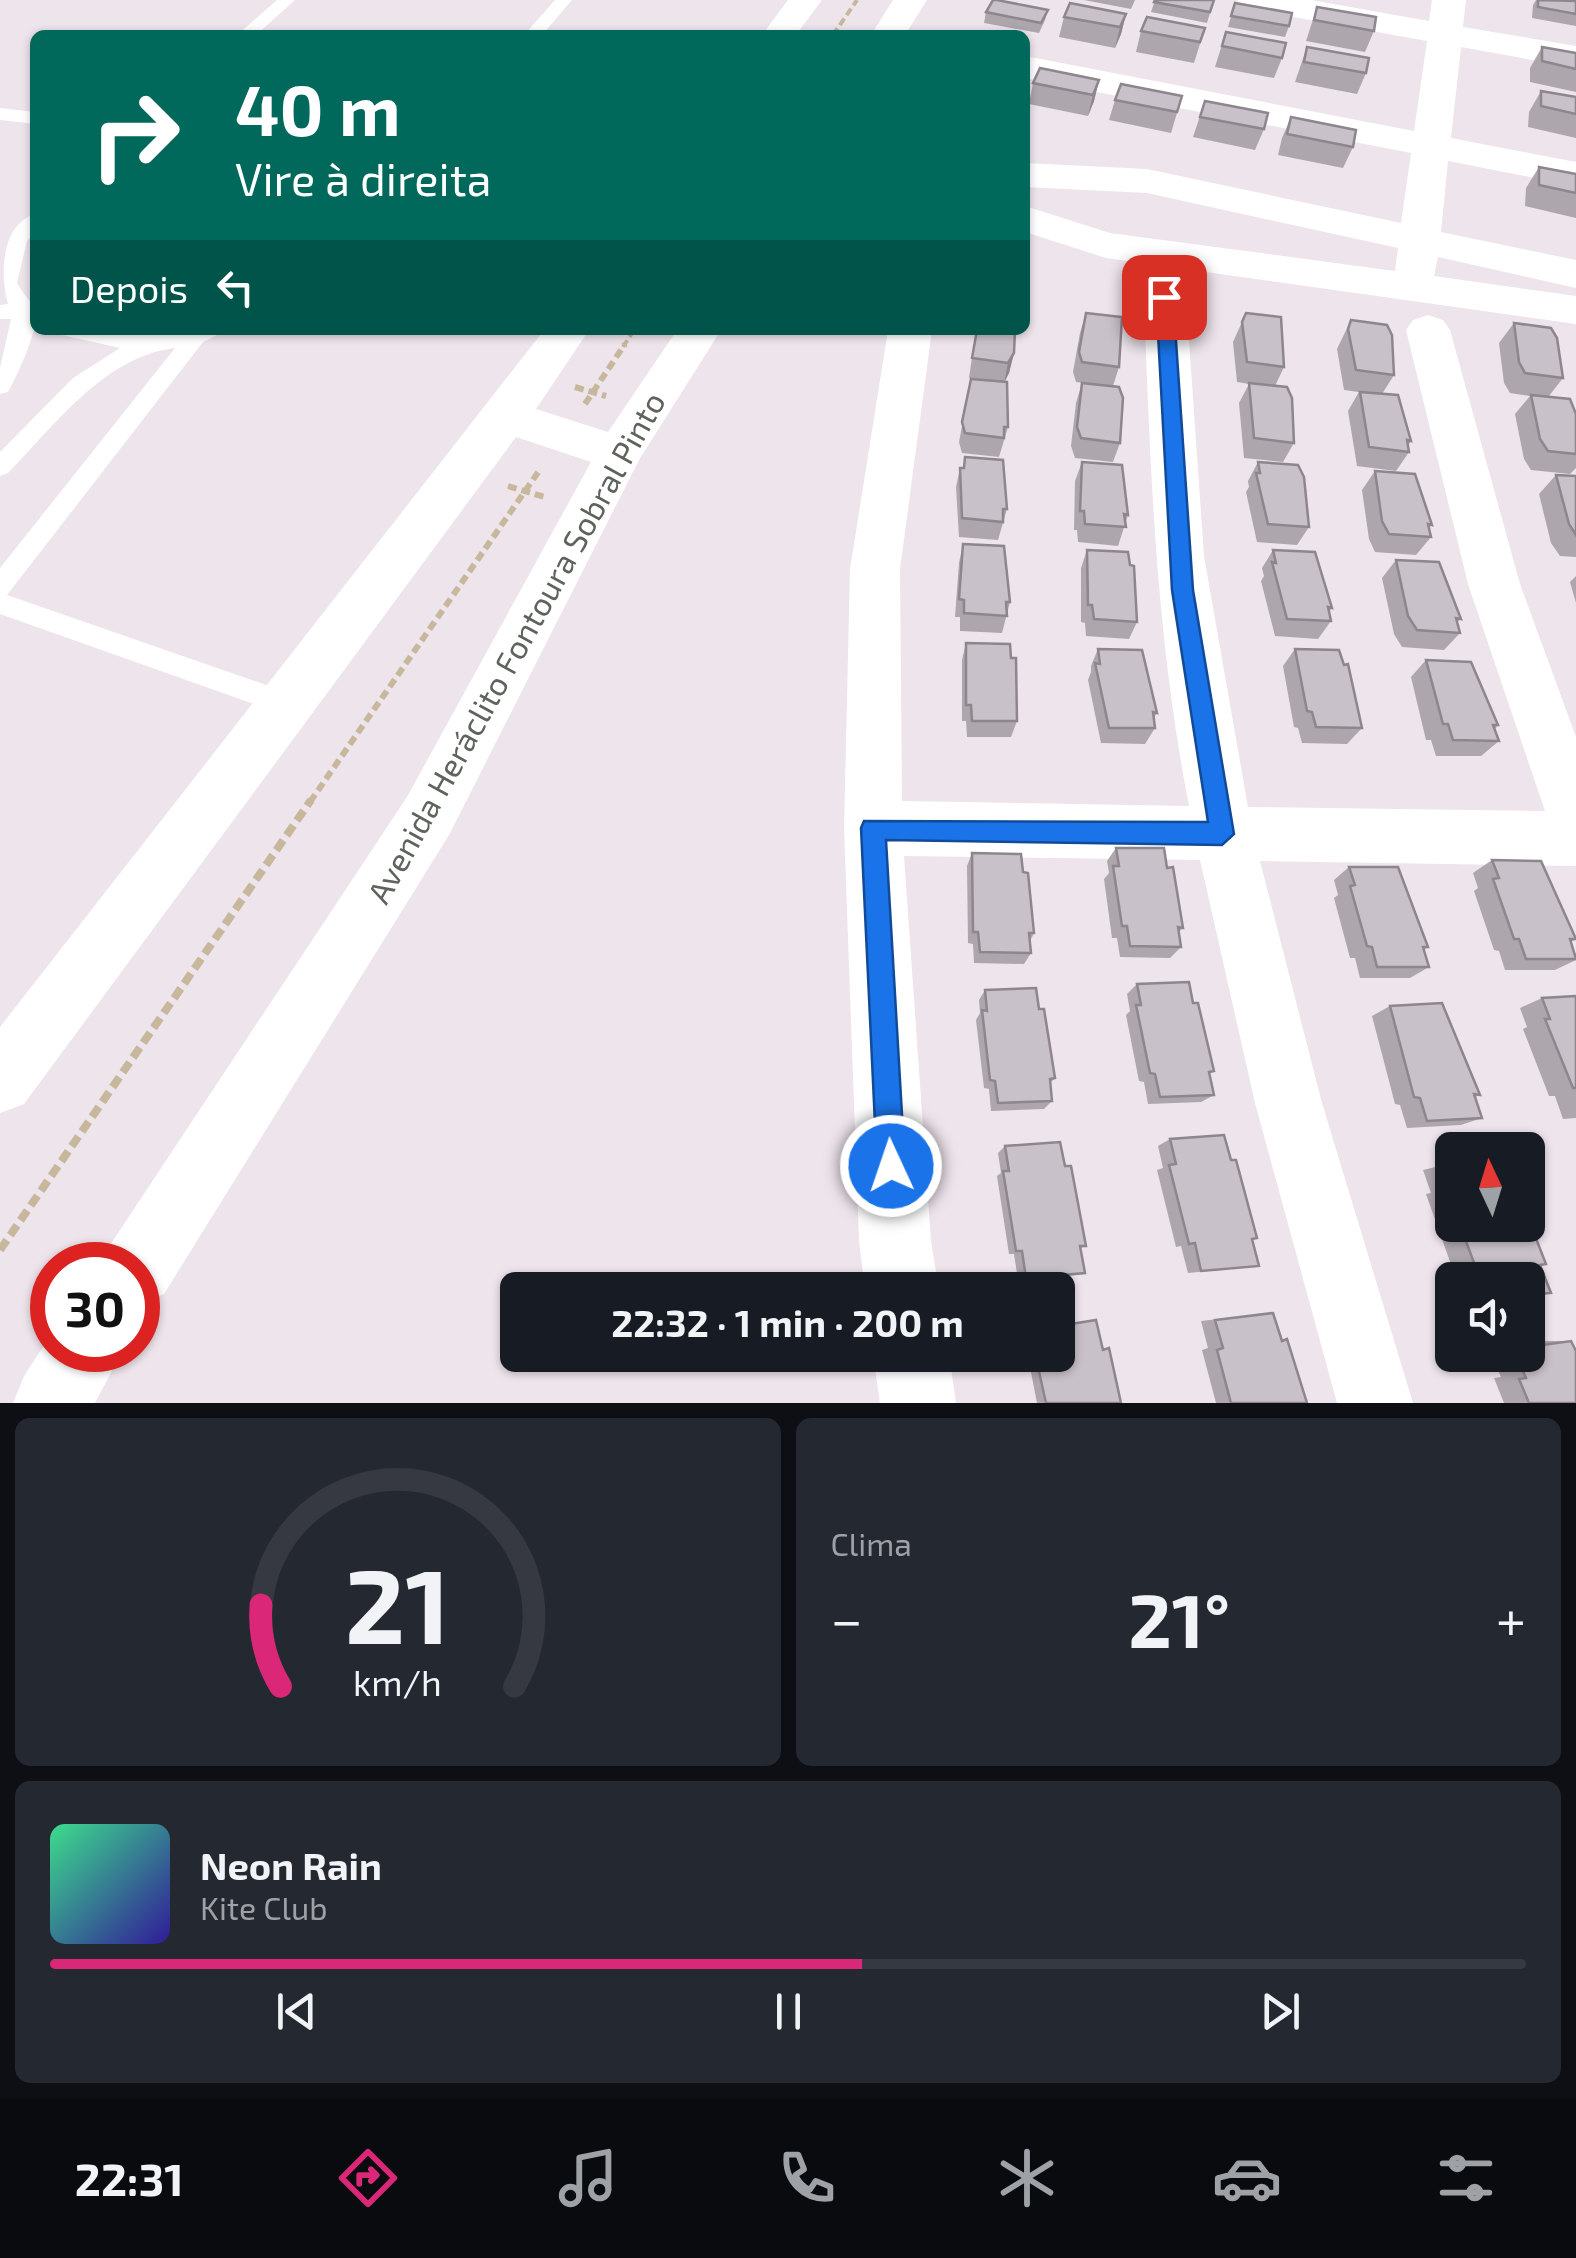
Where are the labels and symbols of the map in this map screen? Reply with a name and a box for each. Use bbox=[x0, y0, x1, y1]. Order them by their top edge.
pin bbox=[1122, 255, 1207, 340]
street label: Avenida Heráclito Fontoura Sobral Pinto bbox=[358, 385, 672, 909]
position arrow bbox=[839, 1114, 943, 1218]
north arrow bbox=[1435, 1132, 1545, 1242]
speed limit sign: 30 bbox=[30, 1242, 160, 1372]

